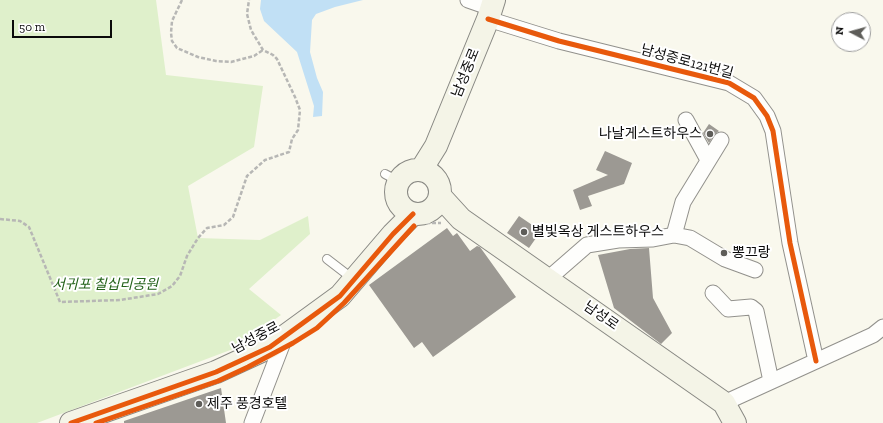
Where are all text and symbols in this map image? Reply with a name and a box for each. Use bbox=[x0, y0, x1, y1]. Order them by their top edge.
scale bar bbox=[14, 12, 114, 38]
north arrow bbox=[831, 12, 871, 52]
text: 50 m bbox=[19, 20, 45, 34]
text: N bbox=[833, 26, 846, 36]
street label: 남성중로121번길 bbox=[639, 42, 735, 82]
street label: 남성중로 bbox=[449, 46, 483, 100]
place label: 나날게스트하우스 bbox=[599, 126, 702, 142]
marker: 나날게스트하우스 bbox=[705, 129, 715, 139]
place label: 별빛옥상 게스트하우스 bbox=[532, 224, 664, 240]
marker: 별빛옥상 게스트하우스 bbox=[519, 227, 529, 237]
place label: 뽕끄랑 bbox=[732, 245, 771, 261]
marker: 뽕끄랑 bbox=[719, 248, 729, 258]
park label: 서귀포 칠십리공원 bbox=[52, 277, 158, 293]
street label: 남성로 bbox=[580, 298, 622, 334]
street label: 남성중로 bbox=[229, 318, 283, 358]
place label: 제주 풍경호텔 bbox=[207, 396, 287, 412]
marker: 제주 풍경호텔 bbox=[194, 399, 204, 409]

